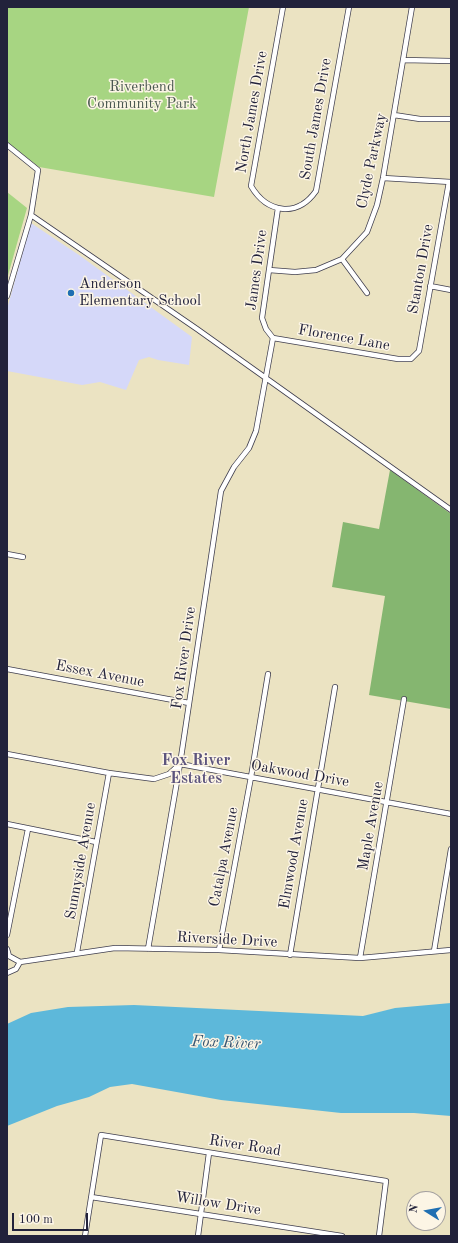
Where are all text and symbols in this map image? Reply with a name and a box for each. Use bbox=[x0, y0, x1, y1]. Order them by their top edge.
street label: North James Drive bbox=[232, 49, 272, 175]
street label: South James Drive bbox=[296, 57, 336, 181]
park label: Riverbend Community Park bbox=[87, 78, 197, 113]
street label: Clyde Parkway bbox=[353, 111, 391, 211]
street label: Stanton Drive bbox=[404, 223, 438, 315]
street label: James Drive bbox=[242, 229, 272, 311]
place label: Anderson Elementary School bbox=[79, 275, 201, 310]
marker: Anderson Elementary School bbox=[66, 288, 76, 298]
street label: Florence Lane bbox=[297, 321, 391, 355]
street label: Fox River Drive bbox=[168, 606, 200, 710]
street label: Essex Avenue bbox=[54, 657, 146, 691]
district label: Fox River Estates bbox=[162, 751, 230, 789]
street label: Oakwood Drive bbox=[249, 756, 351, 792]
street label: Maple Avenue bbox=[354, 780, 388, 872]
street label: Elmwood Avenue bbox=[275, 797, 313, 911]
street label: Sunnyside Avenue bbox=[62, 801, 100, 921]
street label: Catalpa Avenue bbox=[206, 806, 242, 908]
street label: Riverside Drive bbox=[176, 928, 278, 952]
water label: Fox River bbox=[191, 1032, 261, 1054]
street label: River Road bbox=[208, 1131, 282, 1161]
street label: Willow Drive bbox=[174, 1188, 262, 1220]
north arrow bbox=[406, 1191, 446, 1231]
text: N bbox=[409, 1204, 421, 1214]
scale bar bbox=[14, 1205, 90, 1231]
text: 100 m bbox=[19, 1214, 53, 1226]

